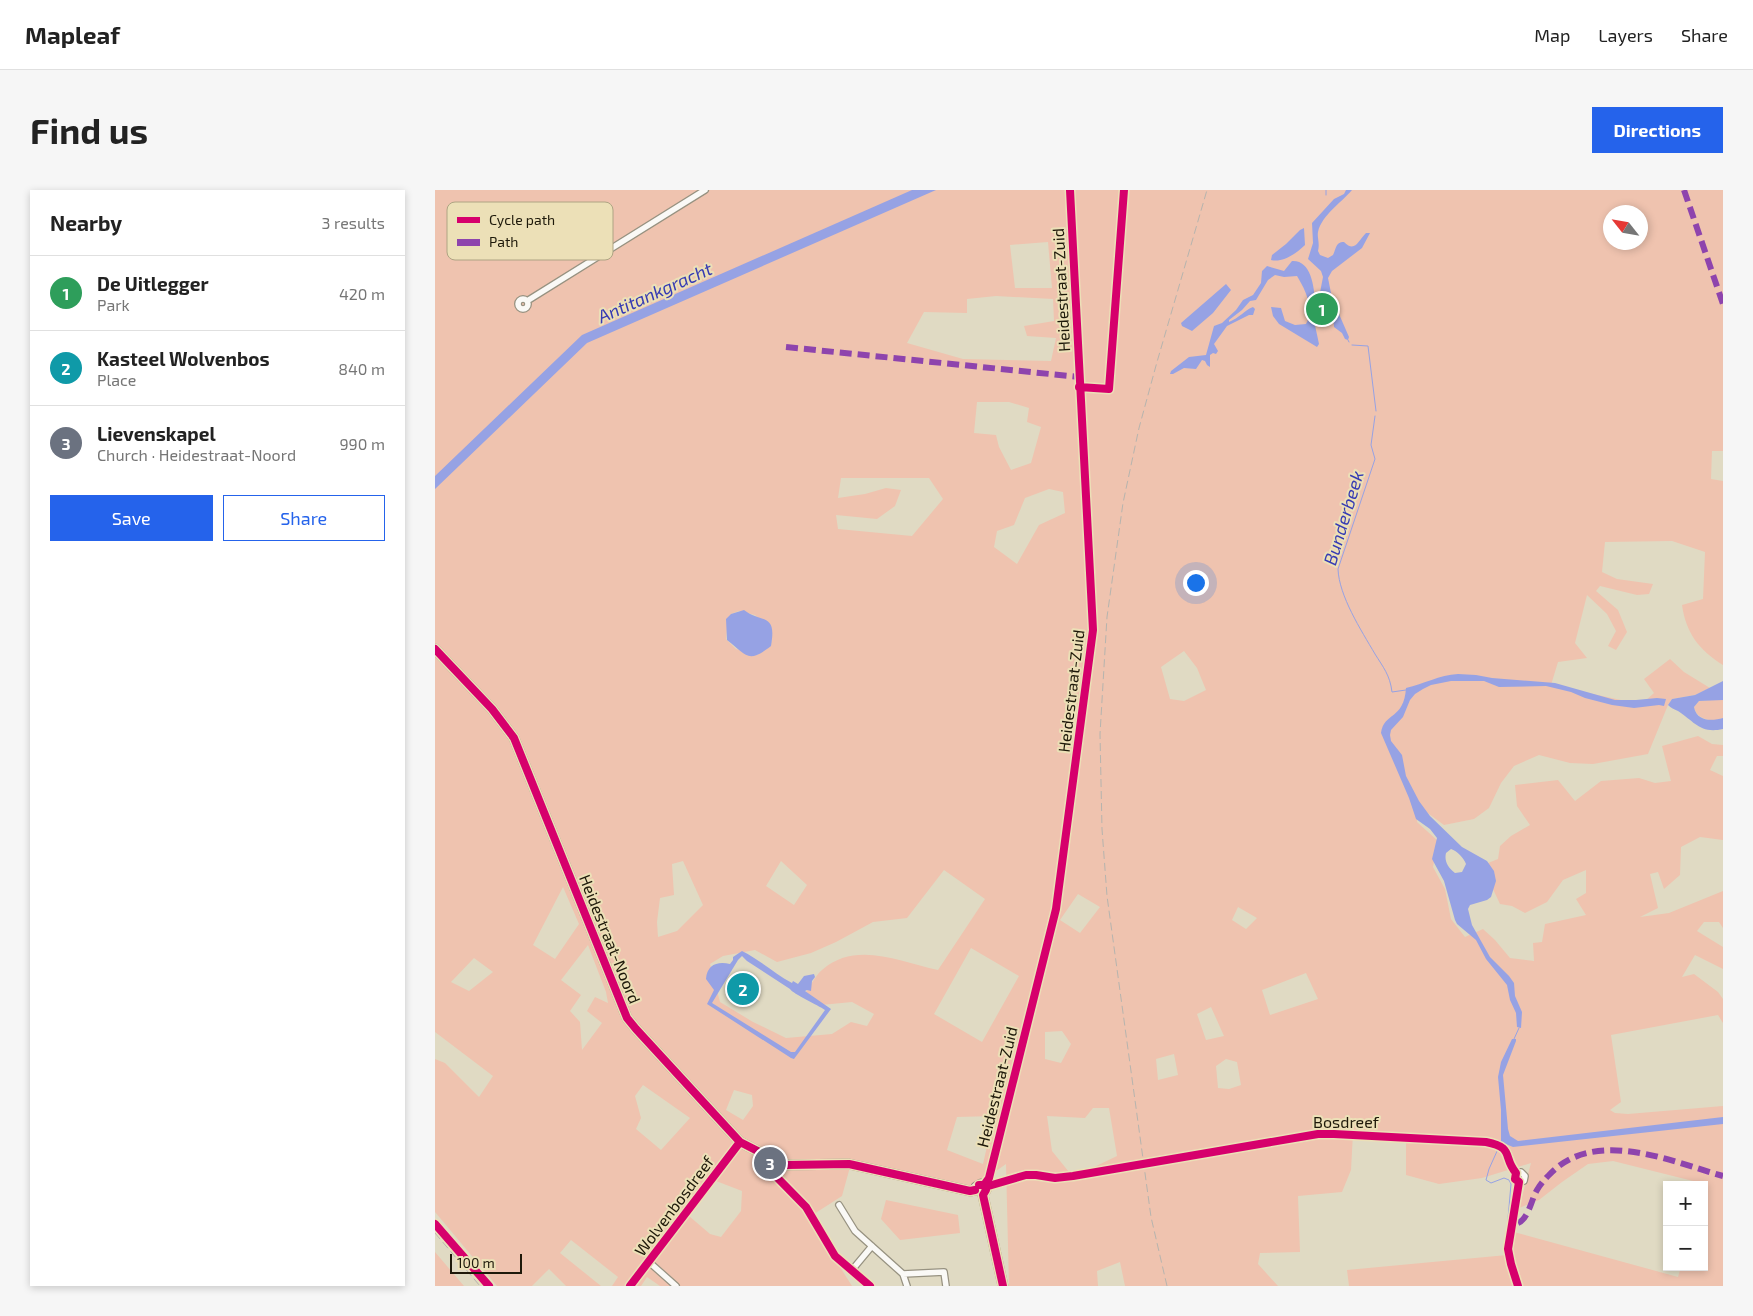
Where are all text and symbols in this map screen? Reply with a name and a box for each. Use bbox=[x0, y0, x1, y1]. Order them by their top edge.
text: Mapleaf bbox=[25, 20, 120, 49]
text: Map bbox=[1534, 24, 1570, 46]
text: Layers bbox=[1598, 24, 1653, 46]
text: Share bbox=[1681, 24, 1728, 46]
button: Directions bbox=[1592, 107, 1723, 153]
text: Find us bbox=[30, 109, 148, 151]
legend bbox=[447, 202, 613, 260]
north arrow bbox=[1603, 205, 1648, 250]
text: Nearby bbox=[50, 210, 122, 235]
text: Cycle path bbox=[489, 211, 555, 228]
text: 3 results bbox=[322, 213, 385, 232]
street label: Heidestraat-Zuid bbox=[1048, 228, 1073, 352]
text: Path bbox=[489, 233, 518, 250]
water label: Antitankgracht bbox=[593, 257, 715, 328]
text: De Uitlegger bbox=[97, 272, 209, 295]
text: 1 bbox=[63, 284, 69, 303]
text: 420 m bbox=[339, 284, 385, 303]
pin: 1 bbox=[1306, 290, 1338, 328]
text: Park bbox=[97, 295, 130, 314]
text: Kasteel Wolvenbos bbox=[97, 347, 269, 370]
text: 2 bbox=[61, 359, 71, 378]
text: 840 m bbox=[338, 359, 385, 378]
text: Place bbox=[97, 370, 136, 389]
text: Lievenskapel bbox=[97, 422, 216, 445]
text: 3 bbox=[61, 434, 71, 453]
text: 990 m bbox=[339, 434, 385, 453]
text: Church · Heidestraat-Noord bbox=[97, 445, 296, 464]
water label: Bunderbeek bbox=[1318, 468, 1368, 568]
button: Save bbox=[50, 495, 213, 541]
button: Share bbox=[223, 495, 385, 541]
your location bbox=[1183, 570, 1209, 596]
street label: Heidestraat-Zuid bbox=[1054, 628, 1087, 753]
street label: Heidestraat-Noord bbox=[576, 872, 645, 1006]
pin: 2 bbox=[727, 970, 759, 1008]
street label: Heidestraat-Zuid bbox=[972, 1025, 1021, 1149]
street label: Bosdreef bbox=[1313, 1112, 1380, 1131]
pin: 3 bbox=[754, 1144, 786, 1182]
street label: Wolvenbosdreef bbox=[630, 1151, 718, 1259]
map controls bbox=[1663, 1181, 1708, 1271]
button: + bbox=[1663, 1181, 1708, 1226]
button: − bbox=[1663, 1226, 1708, 1271]
scale bar bbox=[450, 1251, 523, 1274]
text: 100 m bbox=[457, 1254, 495, 1271]

